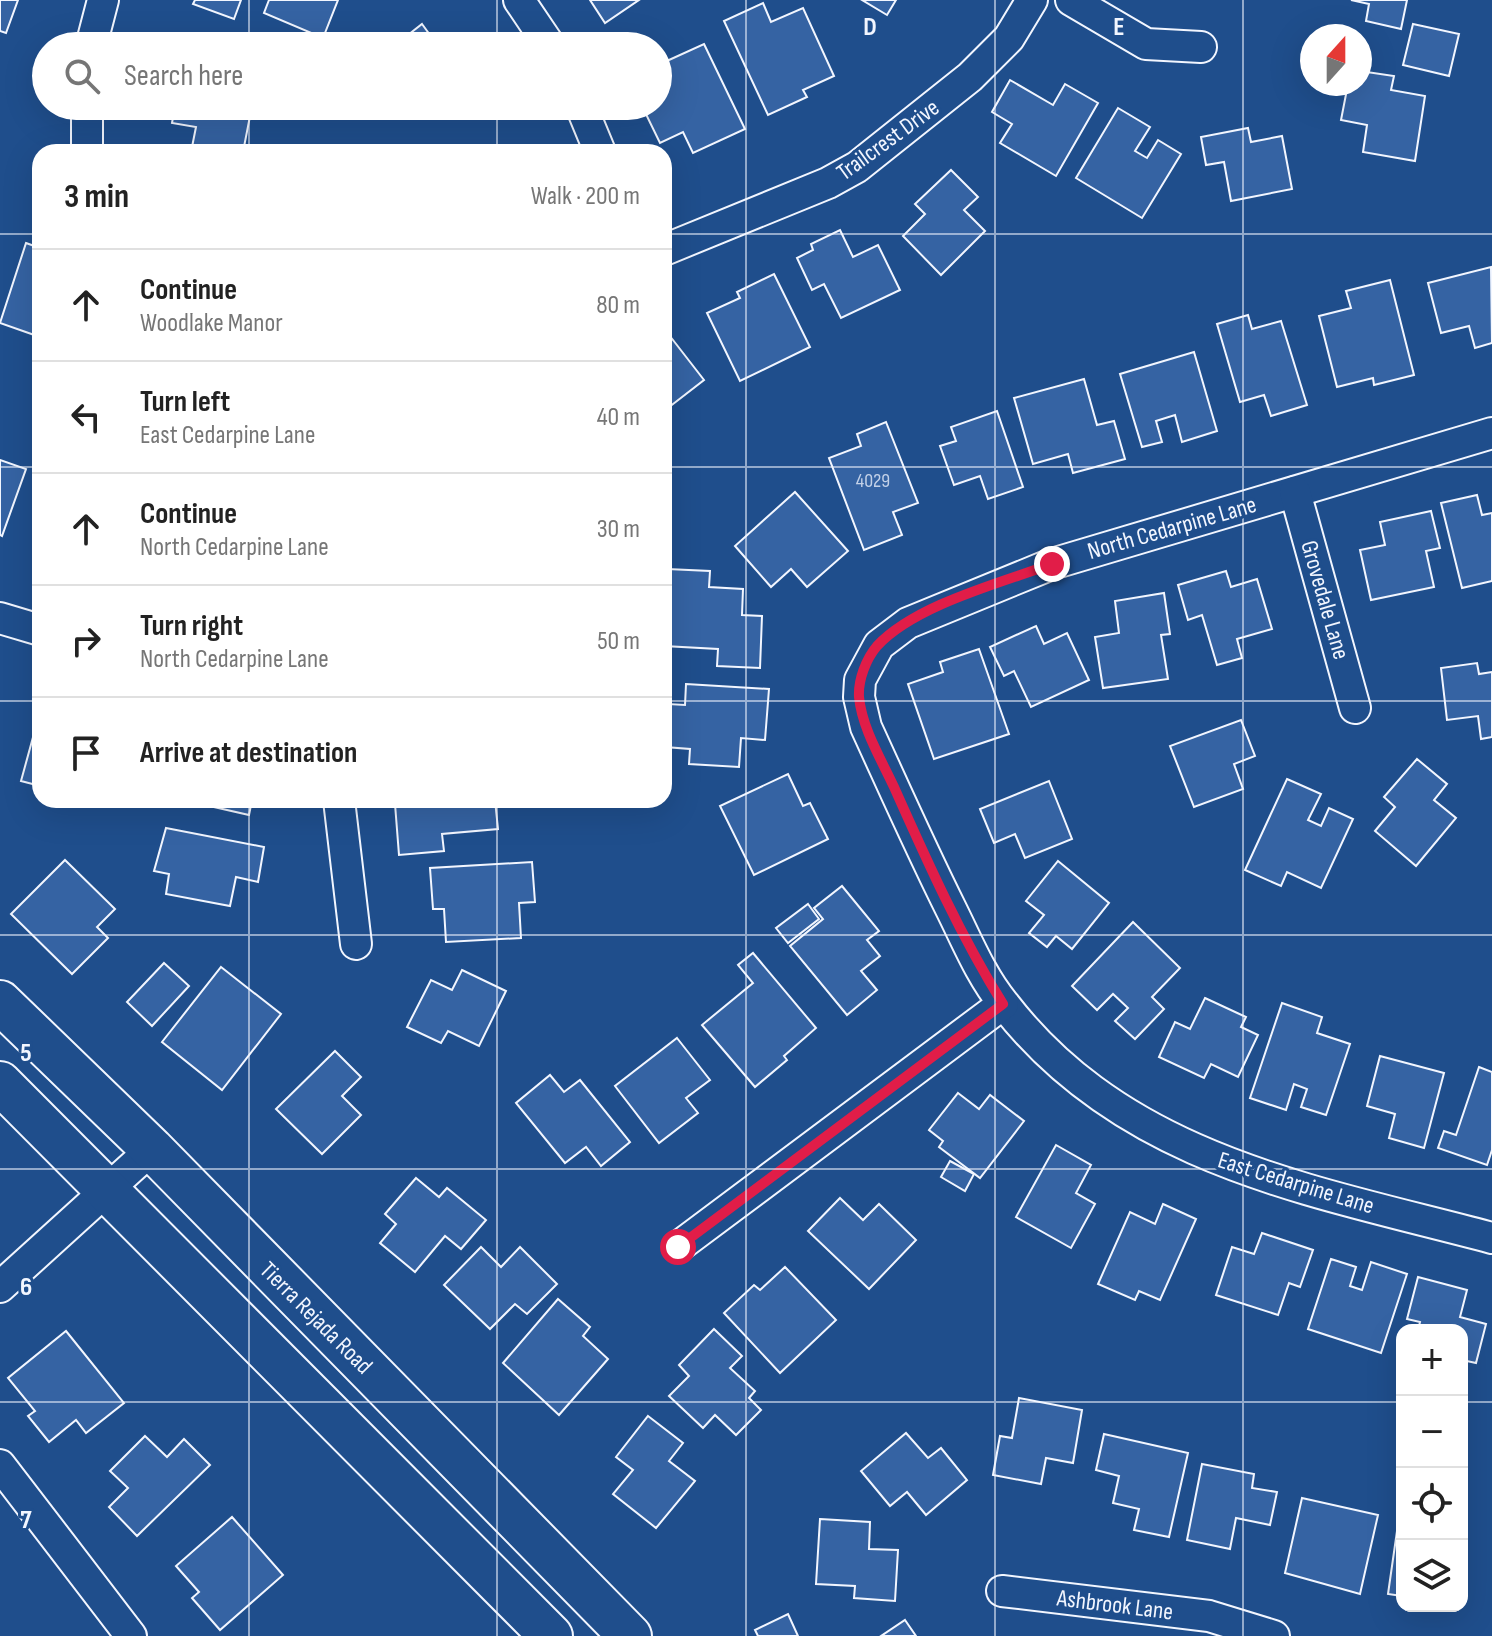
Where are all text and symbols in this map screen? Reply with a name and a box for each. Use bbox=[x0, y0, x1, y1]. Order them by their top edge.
text: D bbox=[863, 12, 877, 43]
text: E bbox=[1113, 12, 1125, 43]
north arrow bbox=[1300, 24, 1372, 96]
search box bbox=[32, 32, 672, 120]
icon: search bbox=[60, 54, 104, 98]
text: Search here bbox=[124, 58, 243, 94]
street label: Trailcrest Drive bbox=[831, 93, 945, 187]
text: 3 min bbox=[64, 176, 129, 217]
text: Walk · 200 m bbox=[531, 181, 640, 212]
text: Continue bbox=[140, 272, 237, 308]
icon: ahead bbox=[64, 283, 108, 327]
text: 80 m bbox=[596, 290, 640, 321]
text: Woodlake Manor bbox=[140, 308, 283, 339]
text: Turn left bbox=[140, 384, 230, 420]
icon: left bbox=[64, 395, 108, 439]
text: 40 m bbox=[597, 402, 640, 433]
text: East Cedarpine Lane bbox=[140, 420, 315, 451]
house number: 4029 bbox=[856, 469, 890, 493]
street label: North Cedarpine Lane bbox=[1084, 490, 1260, 566]
text: Continue bbox=[140, 496, 237, 532]
icon: ahead bbox=[64, 507, 108, 551]
text: 30 m bbox=[597, 514, 640, 545]
text: North Cedarpine Lane bbox=[140, 532, 329, 563]
street label: Grovedale Lane bbox=[1294, 537, 1356, 663]
route end bbox=[1034, 546, 1070, 582]
text: Turn right bbox=[140, 608, 243, 644]
icon: right bbox=[64, 619, 108, 663]
text: 50 m bbox=[597, 626, 640, 657]
text: North Cedarpine Lane bbox=[140, 644, 329, 675]
icon: arrive bbox=[64, 731, 108, 775]
text: Arrive at destination bbox=[140, 735, 357, 771]
text: 5 bbox=[20, 1038, 32, 1069]
street label: East Cedarpine Lane bbox=[1214, 1145, 1378, 1221]
route start bbox=[660, 1229, 696, 1265]
street label: Tierra Rejada Road bbox=[254, 1256, 378, 1380]
text: 6 bbox=[20, 1272, 32, 1303]
map controls bbox=[1396, 1324, 1468, 1612]
button: + bbox=[1396, 1324, 1468, 1396]
button: − bbox=[1396, 1396, 1468, 1468]
button: locate bbox=[1396, 1468, 1468, 1540]
text: 7 bbox=[20, 1505, 32, 1536]
button: layers bbox=[1396, 1540, 1468, 1612]
street label: Ashbrook Lane bbox=[1054, 1583, 1175, 1626]

